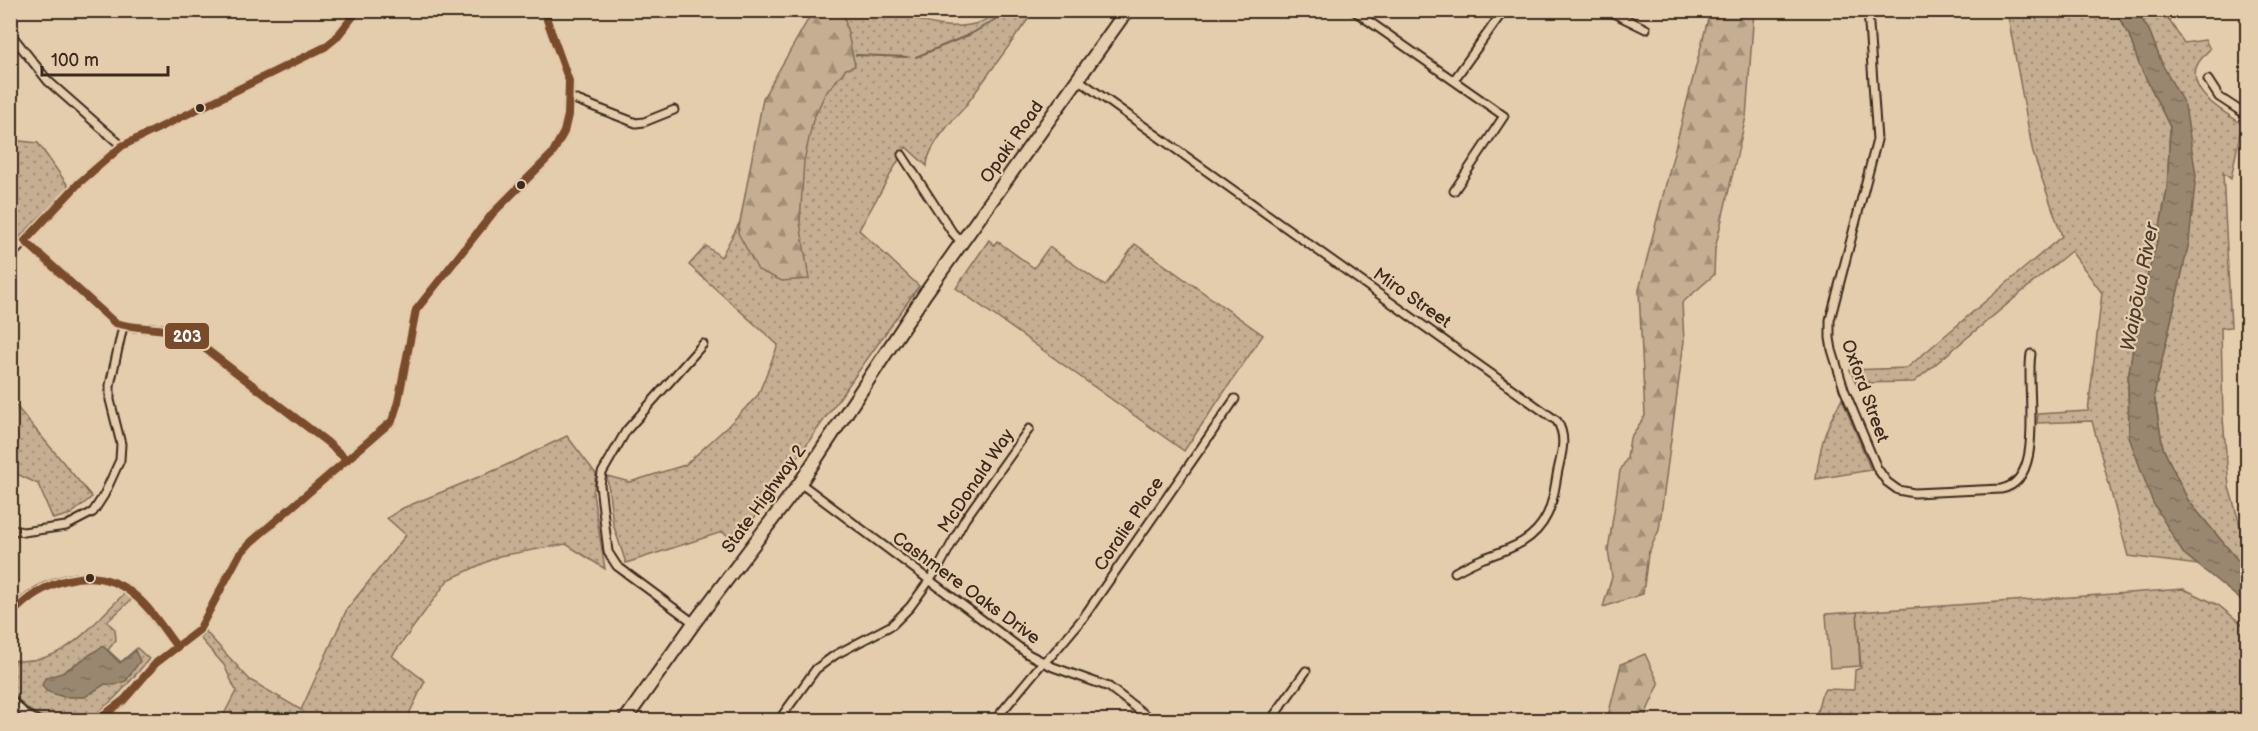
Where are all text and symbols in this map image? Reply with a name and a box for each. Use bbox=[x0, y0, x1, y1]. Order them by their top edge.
scale bar bbox=[42, 39, 168, 77]
text: 100 m bbox=[51, 50, 99, 71]
street label: Opaki Road bbox=[976, 97, 1048, 187]
unlabelled marker bbox=[194, 102, 206, 114]
unlabelled marker bbox=[515, 179, 527, 191]
water label: Waipōua River bbox=[2116, 219, 2165, 353]
street label: Miro Street bbox=[1369, 264, 1455, 333]
line badge: 203 bbox=[164, 322, 210, 350]
text: 203 bbox=[173, 328, 201, 347]
street label: Oxford Street bbox=[1837, 337, 1893, 446]
street label: McDonald Way bbox=[934, 424, 1019, 537]
street label: State Highway 2 bbox=[718, 440, 811, 557]
street label: Coralie Place bbox=[1090, 473, 1168, 575]
street label: Cashmere Oaks Drive bbox=[888, 527, 1044, 649]
unlabelled marker bbox=[84, 572, 96, 584]

